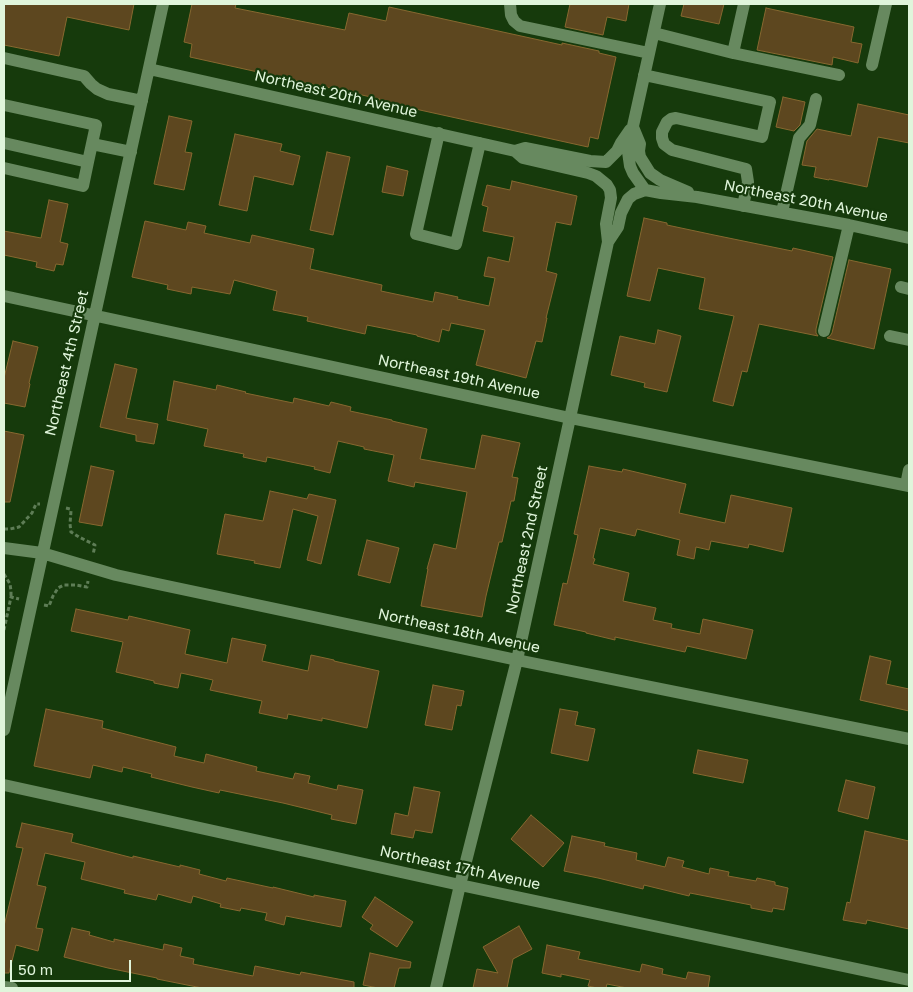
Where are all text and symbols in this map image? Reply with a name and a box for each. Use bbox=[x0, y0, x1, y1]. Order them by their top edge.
street label: Northeast 20th Avenue bbox=[253, 66, 419, 122]
street label: Northeast 20th Avenue bbox=[723, 176, 889, 226]
street label: Northeast 4th Street bbox=[41, 288, 93, 438]
street label: Northeast 19th Avenue bbox=[376, 351, 542, 403]
street label: Northeast 2nd Street bbox=[502, 464, 552, 616]
street label: Northeast 18th Avenue bbox=[376, 605, 542, 657]
street label: Northeast 17th Avenue bbox=[378, 842, 542, 894]
scale bar bbox=[12, 950, 134, 982]
text: 50 m bbox=[18, 960, 53, 978]

